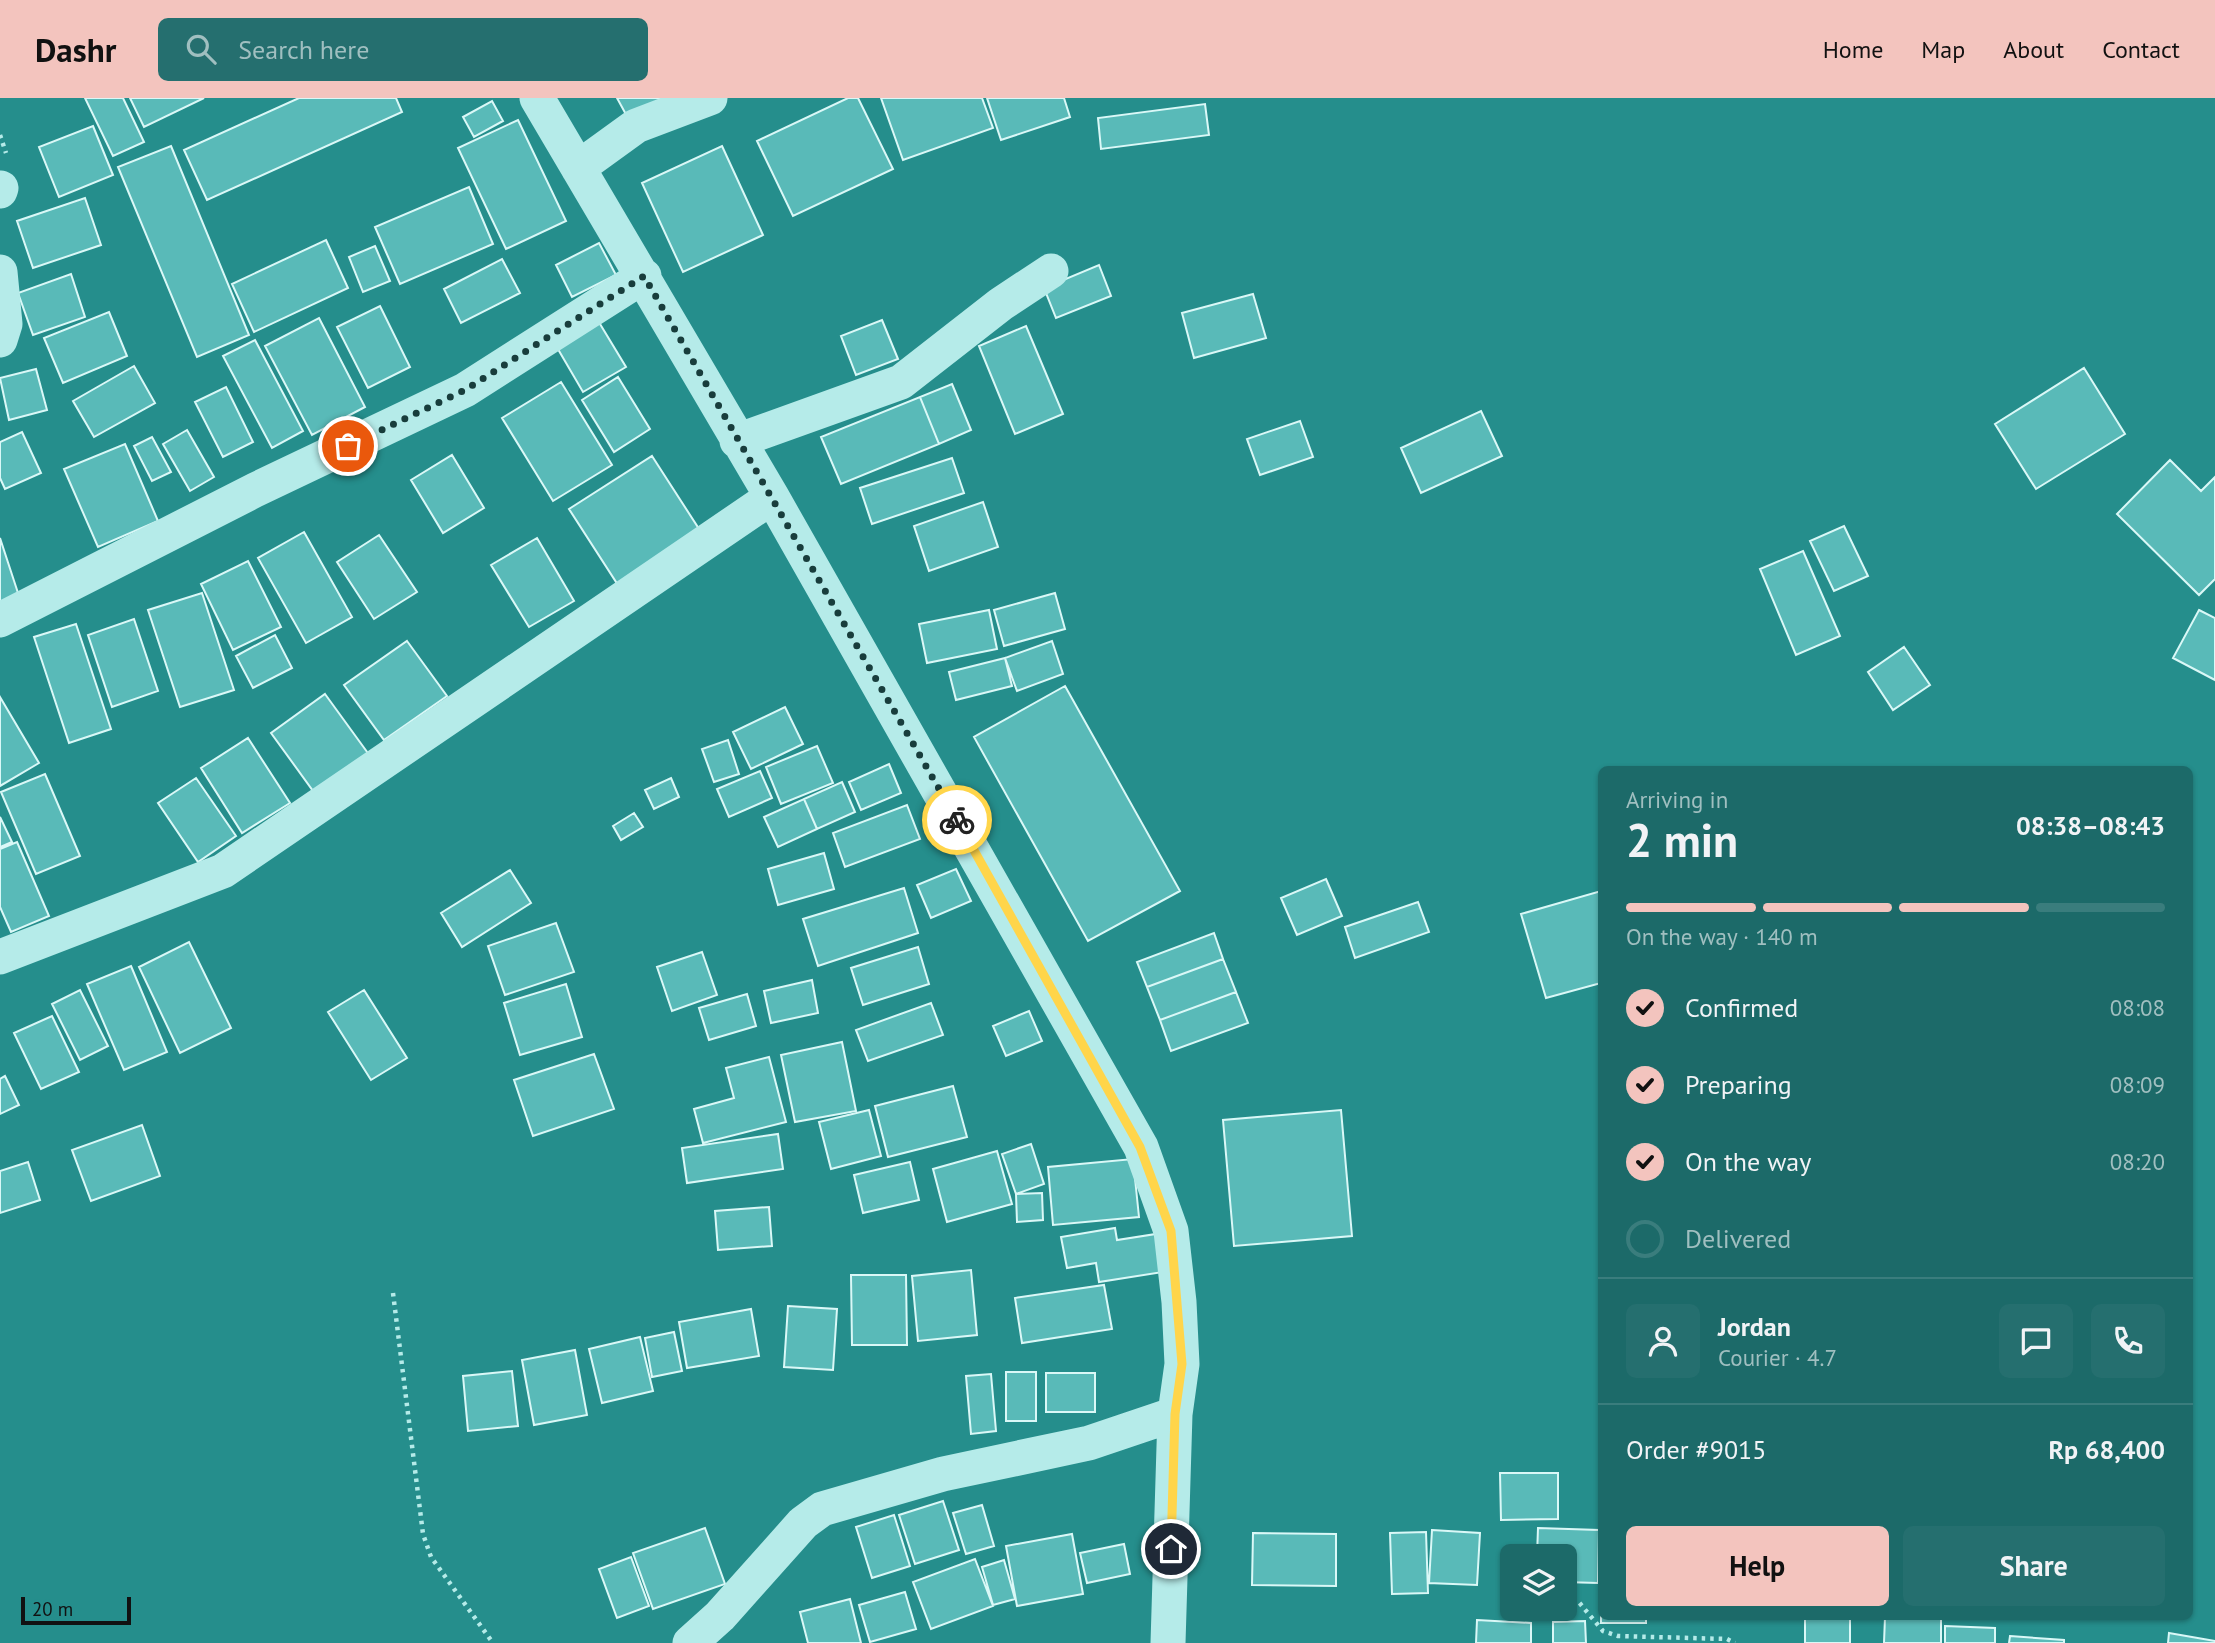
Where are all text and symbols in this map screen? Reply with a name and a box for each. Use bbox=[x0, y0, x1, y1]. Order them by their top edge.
search box bbox=[158, 18, 648, 81]
text: Dashr bbox=[35, 28, 116, 71]
icon: search bbox=[182, 30, 220, 68]
text: Search here bbox=[238, 33, 369, 66]
text: Home bbox=[1823, 34, 1883, 65]
text: Map bbox=[1921, 34, 1965, 65]
text: About bbox=[2003, 34, 2064, 65]
text: Contact bbox=[2102, 34, 2180, 65]
pin bbox=[318, 416, 378, 476]
icon: bag bbox=[329, 427, 367, 465]
courier bbox=[922, 785, 992, 855]
text: Arriving in bbox=[1626, 785, 1728, 814]
icon: bike bbox=[938, 801, 976, 839]
text: 08:38–08:43 bbox=[2016, 809, 2165, 842]
text: 2 min bbox=[1626, 810, 1738, 870]
text: On the way · 140 m bbox=[1626, 922, 1818, 951]
icon: check bbox=[1626, 989, 1664, 1027]
text: Confirmed bbox=[1685, 991, 1798, 1024]
text: 08:08 bbox=[2110, 993, 2165, 1022]
icon: check bbox=[1626, 1066, 1664, 1104]
text: Preparing bbox=[1685, 1068, 1792, 1101]
text: 08:09 bbox=[2110, 1070, 2165, 1099]
icon: check bbox=[1626, 1143, 1664, 1181]
text: On the way bbox=[1685, 1145, 1811, 1178]
text: 08:20 bbox=[2110, 1147, 2165, 1176]
text: Delivered bbox=[1685, 1222, 1791, 1255]
button: person bbox=[1626, 1304, 1700, 1378]
button: chat bbox=[1999, 1304, 2073, 1378]
button: phone bbox=[2091, 1304, 2165, 1378]
text: Jordan bbox=[1718, 1310, 1791, 1343]
text: Courier · 4.7 bbox=[1718, 1343, 1837, 1372]
text: Order #9015 bbox=[1626, 1433, 1766, 1466]
text: Rp 68,400 bbox=[2048, 1433, 2165, 1466]
pin bbox=[1141, 1519, 1201, 1579]
button: Help bbox=[1626, 1526, 1889, 1606]
button: Share bbox=[1903, 1526, 2165, 1606]
icon: home bbox=[1152, 1530, 1190, 1568]
map controls bbox=[1500, 1544, 1577, 1621]
button: layers bbox=[1500, 1544, 1577, 1621]
scale bar bbox=[21, 1594, 131, 1626]
text: 20 m bbox=[32, 1597, 73, 1621]

